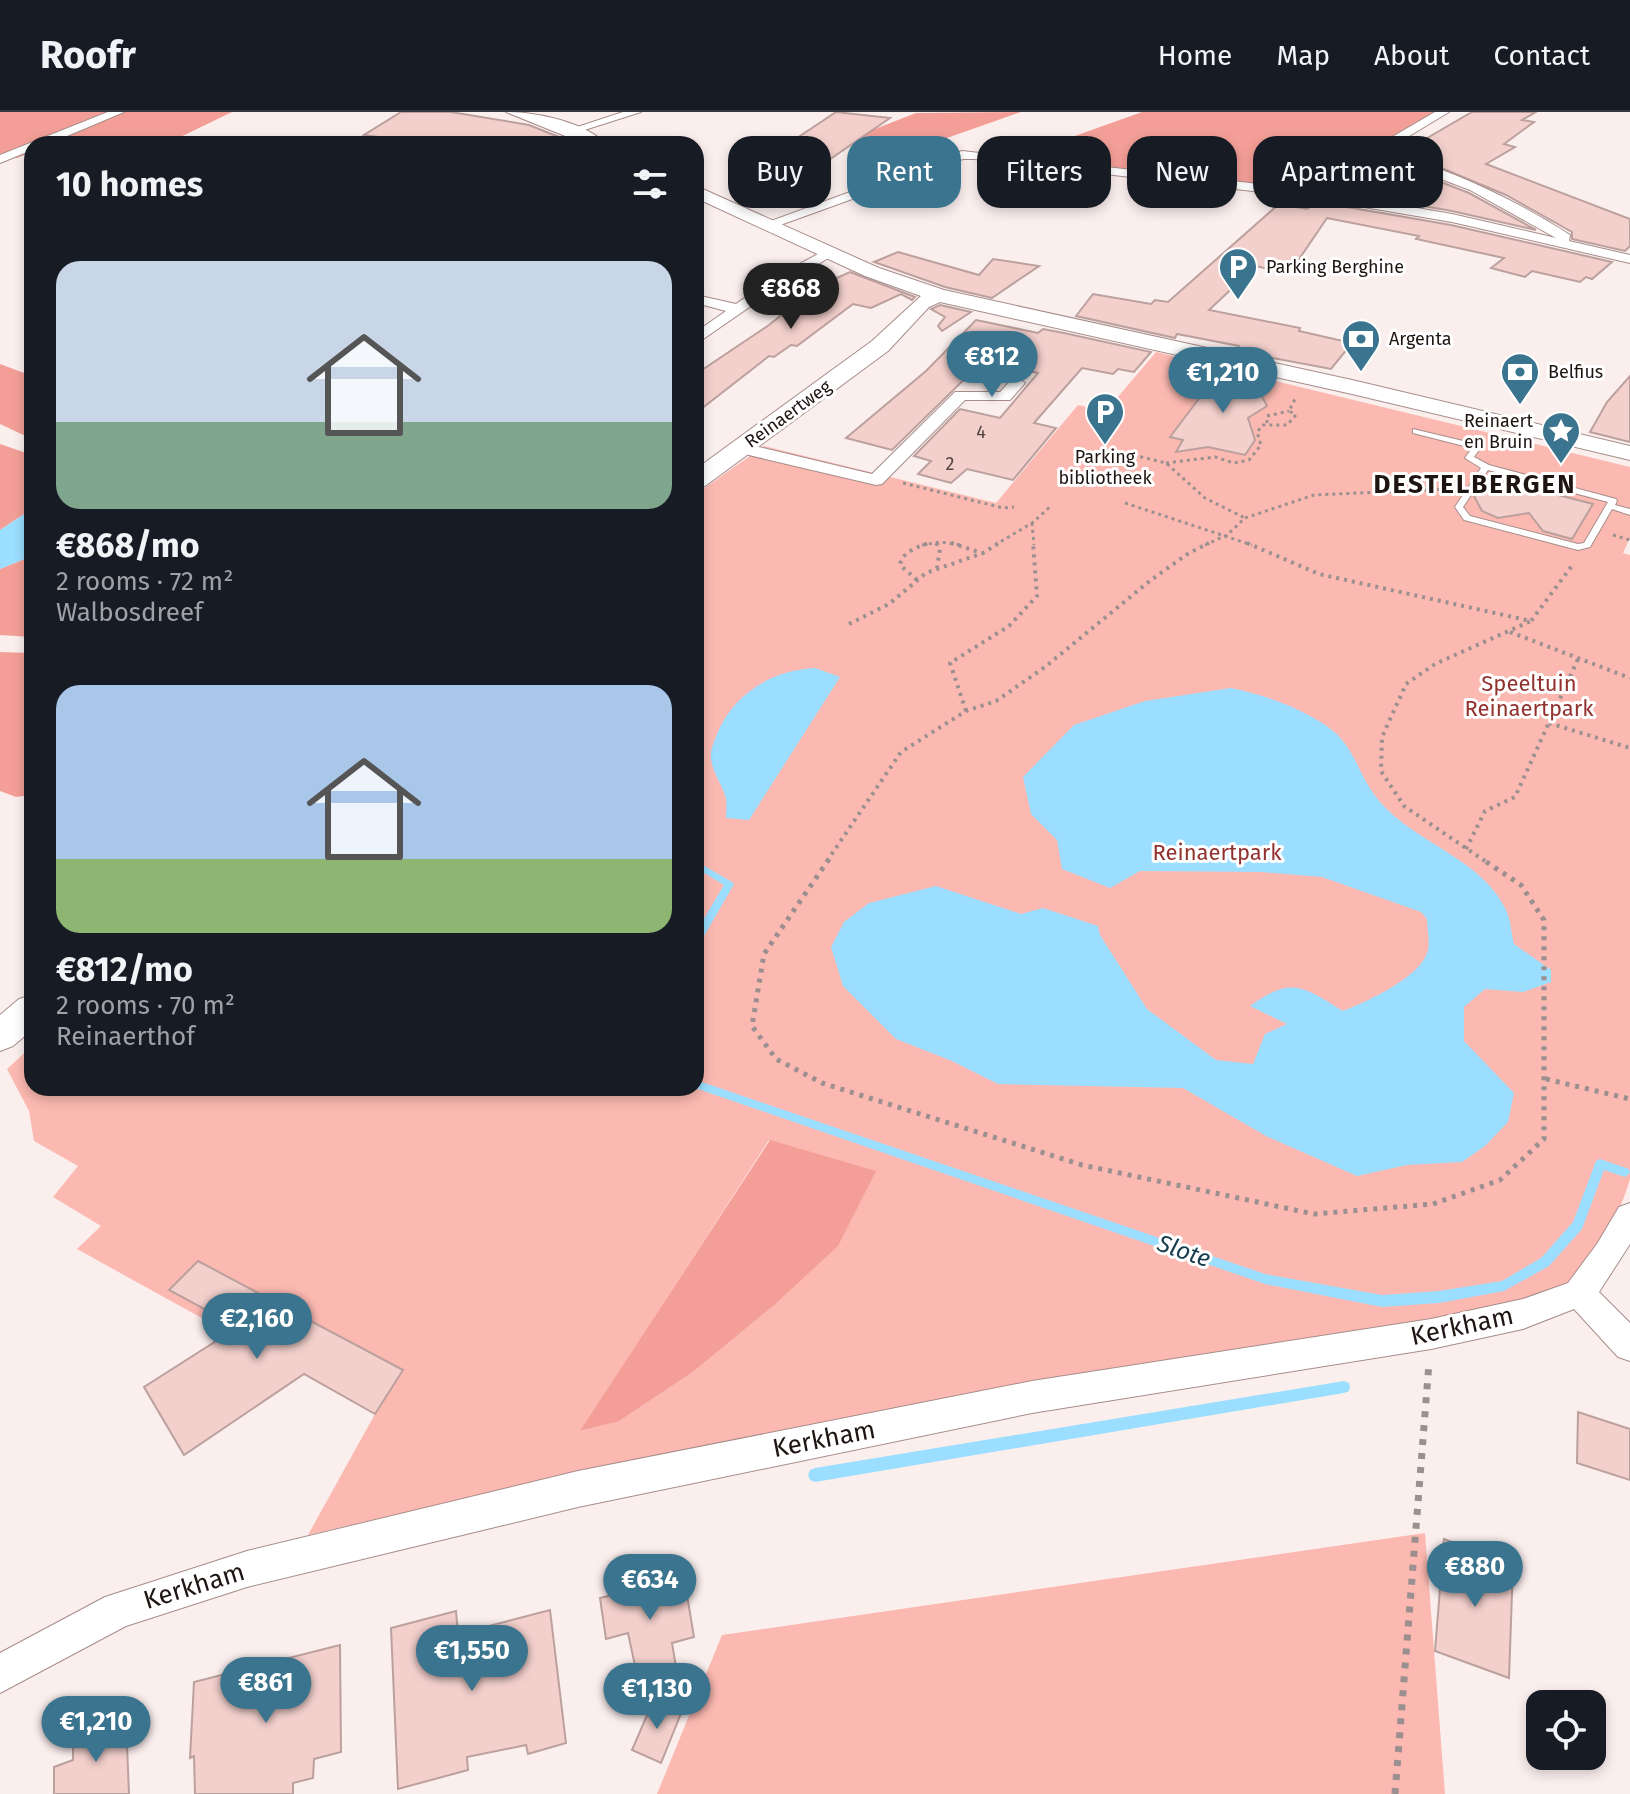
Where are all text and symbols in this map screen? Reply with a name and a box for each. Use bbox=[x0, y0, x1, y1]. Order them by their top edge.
text: Roofr bbox=[40, 32, 136, 78]
text: Home bbox=[1158, 39, 1232, 72]
text: Map bbox=[1276, 39, 1330, 72]
text: About bbox=[1374, 39, 1449, 72]
text: Contact bbox=[1493, 39, 1590, 72]
chip: Buy bbox=[728, 136, 831, 208]
chip: Rent bbox=[847, 136, 961, 208]
chip: Filters bbox=[977, 136, 1111, 208]
chip: New bbox=[1127, 136, 1237, 208]
chip: Apartment bbox=[1253, 136, 1443, 208]
icon: filters bbox=[628, 162, 672, 206]
text: 10 homes bbox=[56, 164, 203, 205]
parking icon: Parking Berghine bbox=[1217, 246, 1259, 301]
place label: Parking Berghine bbox=[1266, 256, 1404, 278]
pin: €868 bbox=[744, 263, 838, 331]
text: €868 bbox=[761, 273, 821, 304]
icon: home bbox=[292, 313, 436, 457]
bank icon: Argenta bbox=[1340, 318, 1382, 373]
place label: Argenta bbox=[1389, 328, 1452, 350]
pin: €812 bbox=[945, 331, 1039, 399]
text: €812 bbox=[965, 341, 1019, 372]
pin: €1,210 bbox=[1158, 347, 1288, 415]
bank icon: Belfius bbox=[1499, 351, 1541, 406]
text: €1,210 bbox=[1186, 357, 1260, 388]
place label: Belfius bbox=[1548, 361, 1603, 383]
street label: Reinaertweg bbox=[741, 375, 836, 453]
parking icon: Parking bibliotheek bbox=[1084, 391, 1126, 446]
place label: Reinaert en Bruin bbox=[1464, 410, 1533, 453]
place icon: Reinaert en Bruin bbox=[1540, 410, 1582, 465]
house number: 4 bbox=[976, 421, 986, 443]
place label: Parking bibliotheek bbox=[1058, 446, 1152, 489]
house number: 2 bbox=[946, 453, 955, 475]
district label: DESTELBERGEN bbox=[1374, 469, 1576, 500]
text: €868/mo bbox=[56, 525, 200, 566]
text: 2 rooms · 72 m² bbox=[56, 566, 233, 597]
text: Walbosdreef bbox=[56, 597, 203, 628]
park label: Speeltuin Reinaertpark bbox=[1464, 670, 1594, 722]
icon: home bbox=[292, 737, 436, 881]
park label: Reinaertpark bbox=[1152, 839, 1282, 866]
text: €812/mo bbox=[56, 949, 193, 990]
text: 2 rooms · 70 m² bbox=[56, 990, 235, 1021]
text: Reinaerthof bbox=[56, 1021, 195, 1052]
water label: Slote bbox=[1153, 1229, 1214, 1273]
pin: €2,160 bbox=[192, 1293, 322, 1361]
street label: Kerkham bbox=[1408, 1300, 1516, 1352]
text: €2,160 bbox=[220, 1303, 294, 1334]
street label: Kerkham bbox=[770, 1414, 878, 1464]
pin: €880 bbox=[1428, 1541, 1522, 1609]
text: €880 bbox=[1445, 1551, 1505, 1582]
pin: €634 bbox=[603, 1554, 697, 1622]
street label: Kerkham bbox=[140, 1556, 248, 1616]
text: €634 bbox=[621, 1564, 679, 1595]
pin: €1,550 bbox=[407, 1625, 537, 1693]
text: €1,550 bbox=[434, 1635, 510, 1666]
pin: €861 bbox=[219, 1657, 313, 1725]
pin: €1,130 bbox=[592, 1663, 722, 1731]
text: €861 bbox=[238, 1667, 294, 1698]
text: €1,130 bbox=[621, 1673, 693, 1704]
map controls bbox=[1526, 1690, 1606, 1770]
button: locate bbox=[1526, 1690, 1606, 1770]
pin: €1,210 bbox=[31, 1696, 161, 1764]
text: €1,210 bbox=[59, 1706, 133, 1737]

